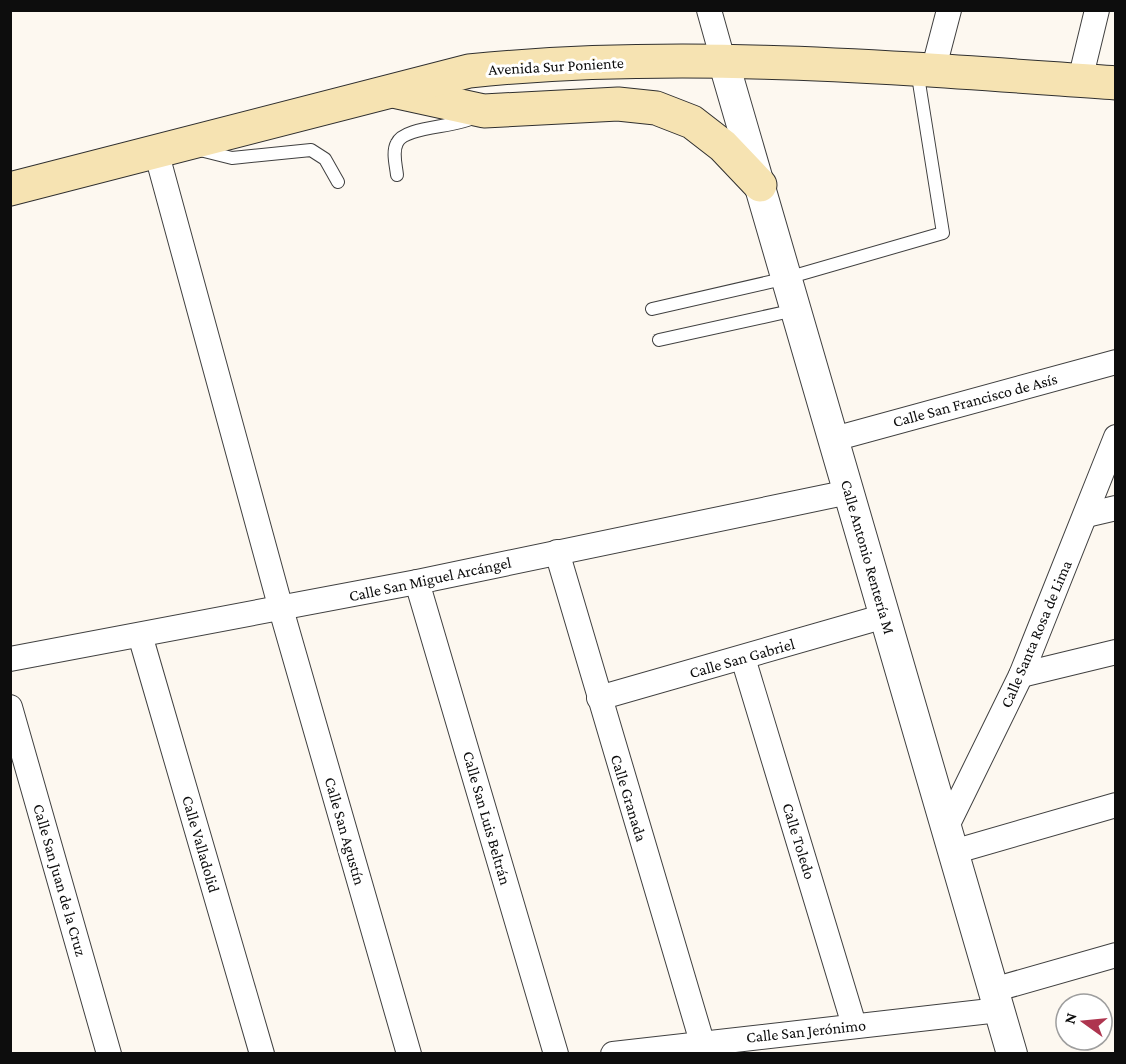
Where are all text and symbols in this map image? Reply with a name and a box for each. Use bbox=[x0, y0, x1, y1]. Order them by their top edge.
street label: Avenida Sur Poniente bbox=[488, 54, 624, 78]
street label: Calle San Francisco de Asís bbox=[891, 370, 1059, 430]
street label: Calle Antonio Rentería M bbox=[838, 478, 898, 636]
street label: Calle San Miguel Arcángel bbox=[347, 553, 513, 606]
street label: Calle Santa Rosa de Lima bbox=[997, 557, 1075, 710]
street label: Calle San Gabriel bbox=[687, 635, 797, 681]
street label: Calle San Luis Beltrán bbox=[460, 749, 514, 887]
street label: Calle Granada bbox=[608, 753, 650, 844]
street label: Calle San Agustín bbox=[321, 775, 369, 887]
street label: Calle Valladolid bbox=[179, 794, 223, 895]
street label: Calle Toledo bbox=[779, 801, 819, 881]
street label: Calle San Juan de la Cruz bbox=[29, 802, 90, 958]
north arrow bbox=[1054, 992, 1114, 1052]
text: N bbox=[1060, 1011, 1080, 1026]
street label: Calle San Jerónimo bbox=[745, 1016, 867, 1047]

